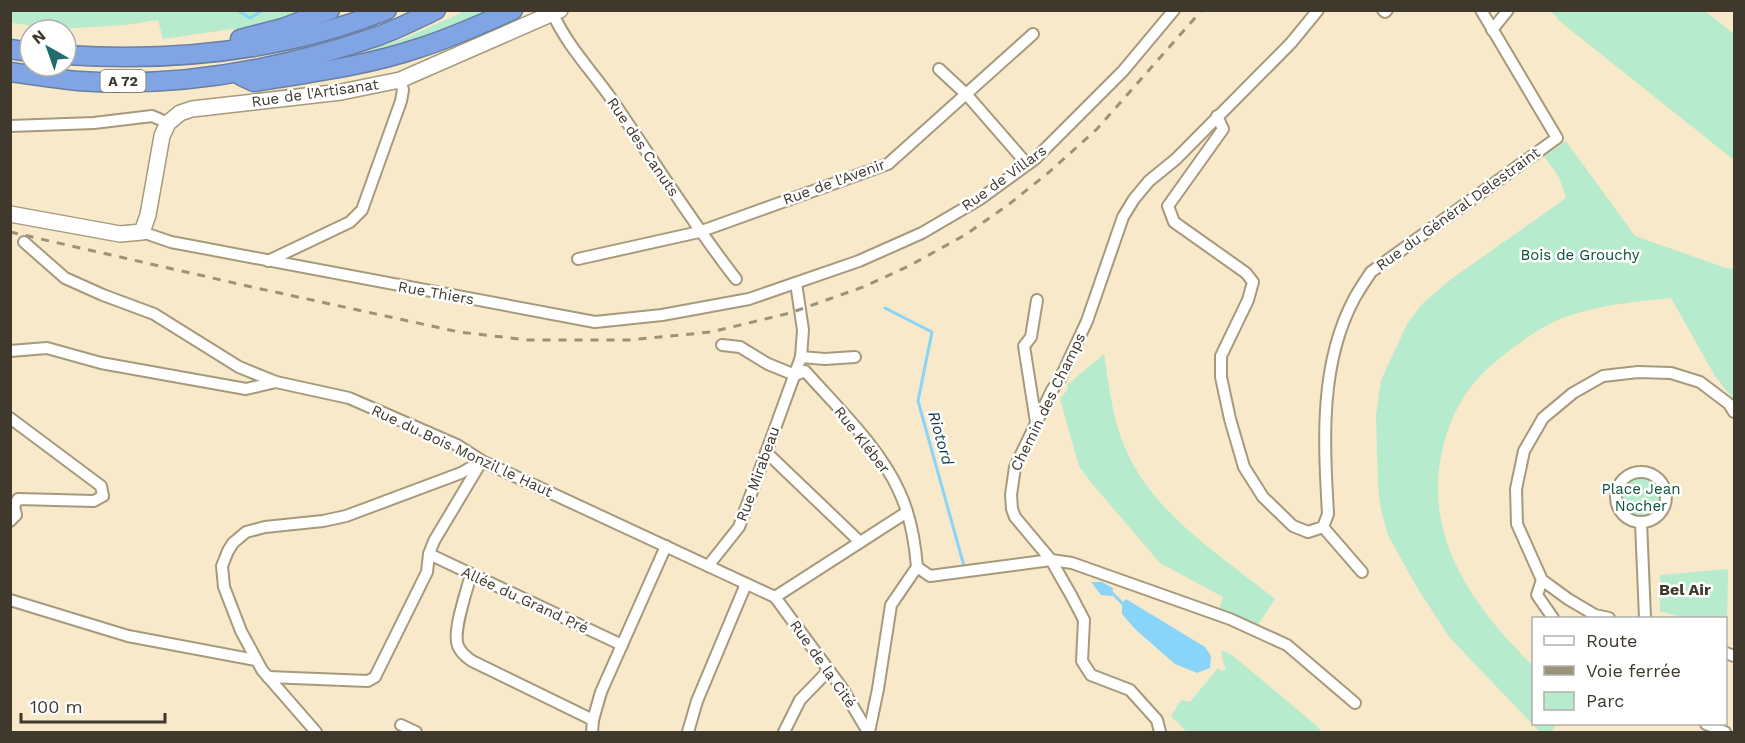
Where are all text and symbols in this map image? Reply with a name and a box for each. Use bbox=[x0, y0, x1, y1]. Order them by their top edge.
north arrow bbox=[18, 18, 78, 78]
text: N bbox=[28, 26, 49, 48]
road number: A 72 bbox=[100, 70, 146, 92]
street label: Rue de l'Artisanat bbox=[250, 75, 380, 111]
street label: Rue des Canuts bbox=[603, 94, 683, 200]
street label: Rue de Villars bbox=[958, 141, 1050, 215]
street label: Rue du Général Delestraint bbox=[1372, 143, 1544, 275]
street label: Rue de l'Avenir bbox=[780, 155, 888, 209]
park label: Bois de Grouchy bbox=[1520, 246, 1640, 264]
street label: Rue Thiers bbox=[397, 277, 475, 309]
street label: Chemin des Champs bbox=[1007, 330, 1089, 474]
street label: Rue du Bois Monzil le Haut bbox=[369, 401, 556, 501]
street label: Rue Kléber bbox=[830, 403, 894, 477]
water label: Riotord bbox=[924, 409, 958, 468]
street label: Rue Mirabeau bbox=[732, 424, 784, 524]
park label: Place Jean Nocher bbox=[1602, 480, 1680, 515]
street label: Allée du Grand Pré bbox=[459, 563, 591, 637]
district label: Bel Air bbox=[1659, 580, 1711, 599]
street label: Rue de la Cité bbox=[786, 617, 860, 711]
legend bbox=[1532, 617, 1727, 725]
text: Route bbox=[1586, 630, 1638, 651]
text: Voie ferrée bbox=[1586, 660, 1681, 681]
scale bar bbox=[21, 686, 165, 724]
text: Parc bbox=[1586, 690, 1624, 711]
text: 100 m bbox=[30, 696, 83, 717]

